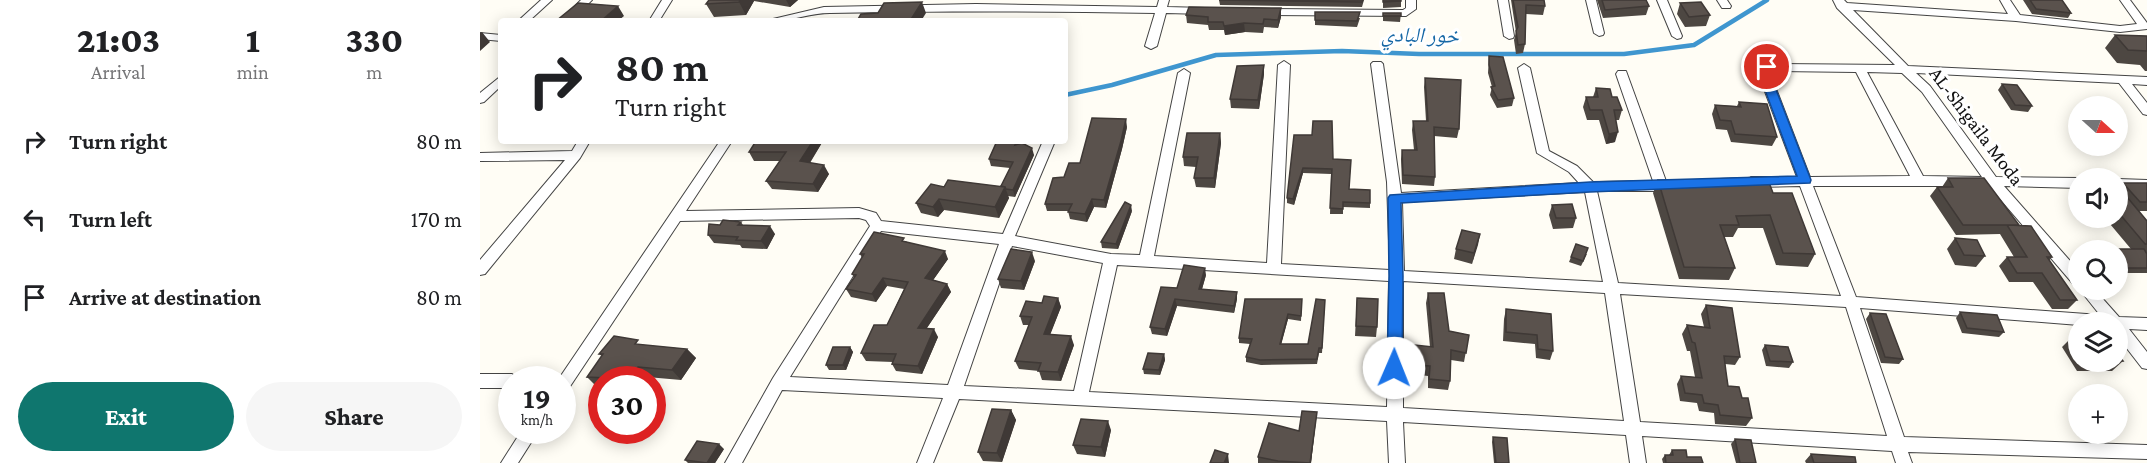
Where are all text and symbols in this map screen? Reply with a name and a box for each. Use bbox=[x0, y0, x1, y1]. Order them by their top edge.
text: 21:03 bbox=[77, 20, 160, 60]
text: 1 bbox=[246, 20, 260, 60]
text: 330 bbox=[345, 20, 403, 60]
water label: خور البادي bbox=[1381, 22, 1460, 52]
pin bbox=[1741, 41, 1792, 92]
icon: right bbox=[516, 42, 594, 120]
text: 80 m bbox=[615, 43, 709, 90]
icon: arrive bbox=[1750, 50, 1783, 83]
text: Arrival bbox=[91, 61, 146, 83]
text: min bbox=[237, 61, 269, 83]
text: m bbox=[366, 61, 382, 83]
street label: AL-Shigaila Moda bbox=[1925, 62, 2029, 190]
text: Turn right bbox=[615, 92, 726, 122]
north arrow bbox=[2068, 96, 2128, 156]
map controls bbox=[2068, 96, 2128, 444]
icon: right bbox=[18, 125, 51, 158]
text: Turn right bbox=[69, 129, 167, 154]
text: 80 m bbox=[416, 129, 462, 154]
button: sound bbox=[2068, 168, 2128, 228]
icon: left bbox=[18, 203, 51, 236]
text: Turn left bbox=[69, 207, 152, 232]
text: 170 m bbox=[411, 207, 462, 232]
button: search bbox=[2068, 240, 2128, 300]
icon: arrive bbox=[18, 281, 51, 314]
text: Arrive at destination bbox=[69, 285, 261, 310]
text: 80 m bbox=[416, 285, 462, 310]
button: layers bbox=[2068, 312, 2128, 372]
position arrow bbox=[1362, 336, 1426, 400]
speed limit sign: 30 bbox=[588, 366, 666, 444]
text: 19 bbox=[523, 381, 551, 414]
button: Exit bbox=[18, 382, 234, 451]
button: Share bbox=[246, 382, 462, 451]
button: + bbox=[2068, 384, 2128, 444]
text: km/h bbox=[521, 412, 553, 428]

